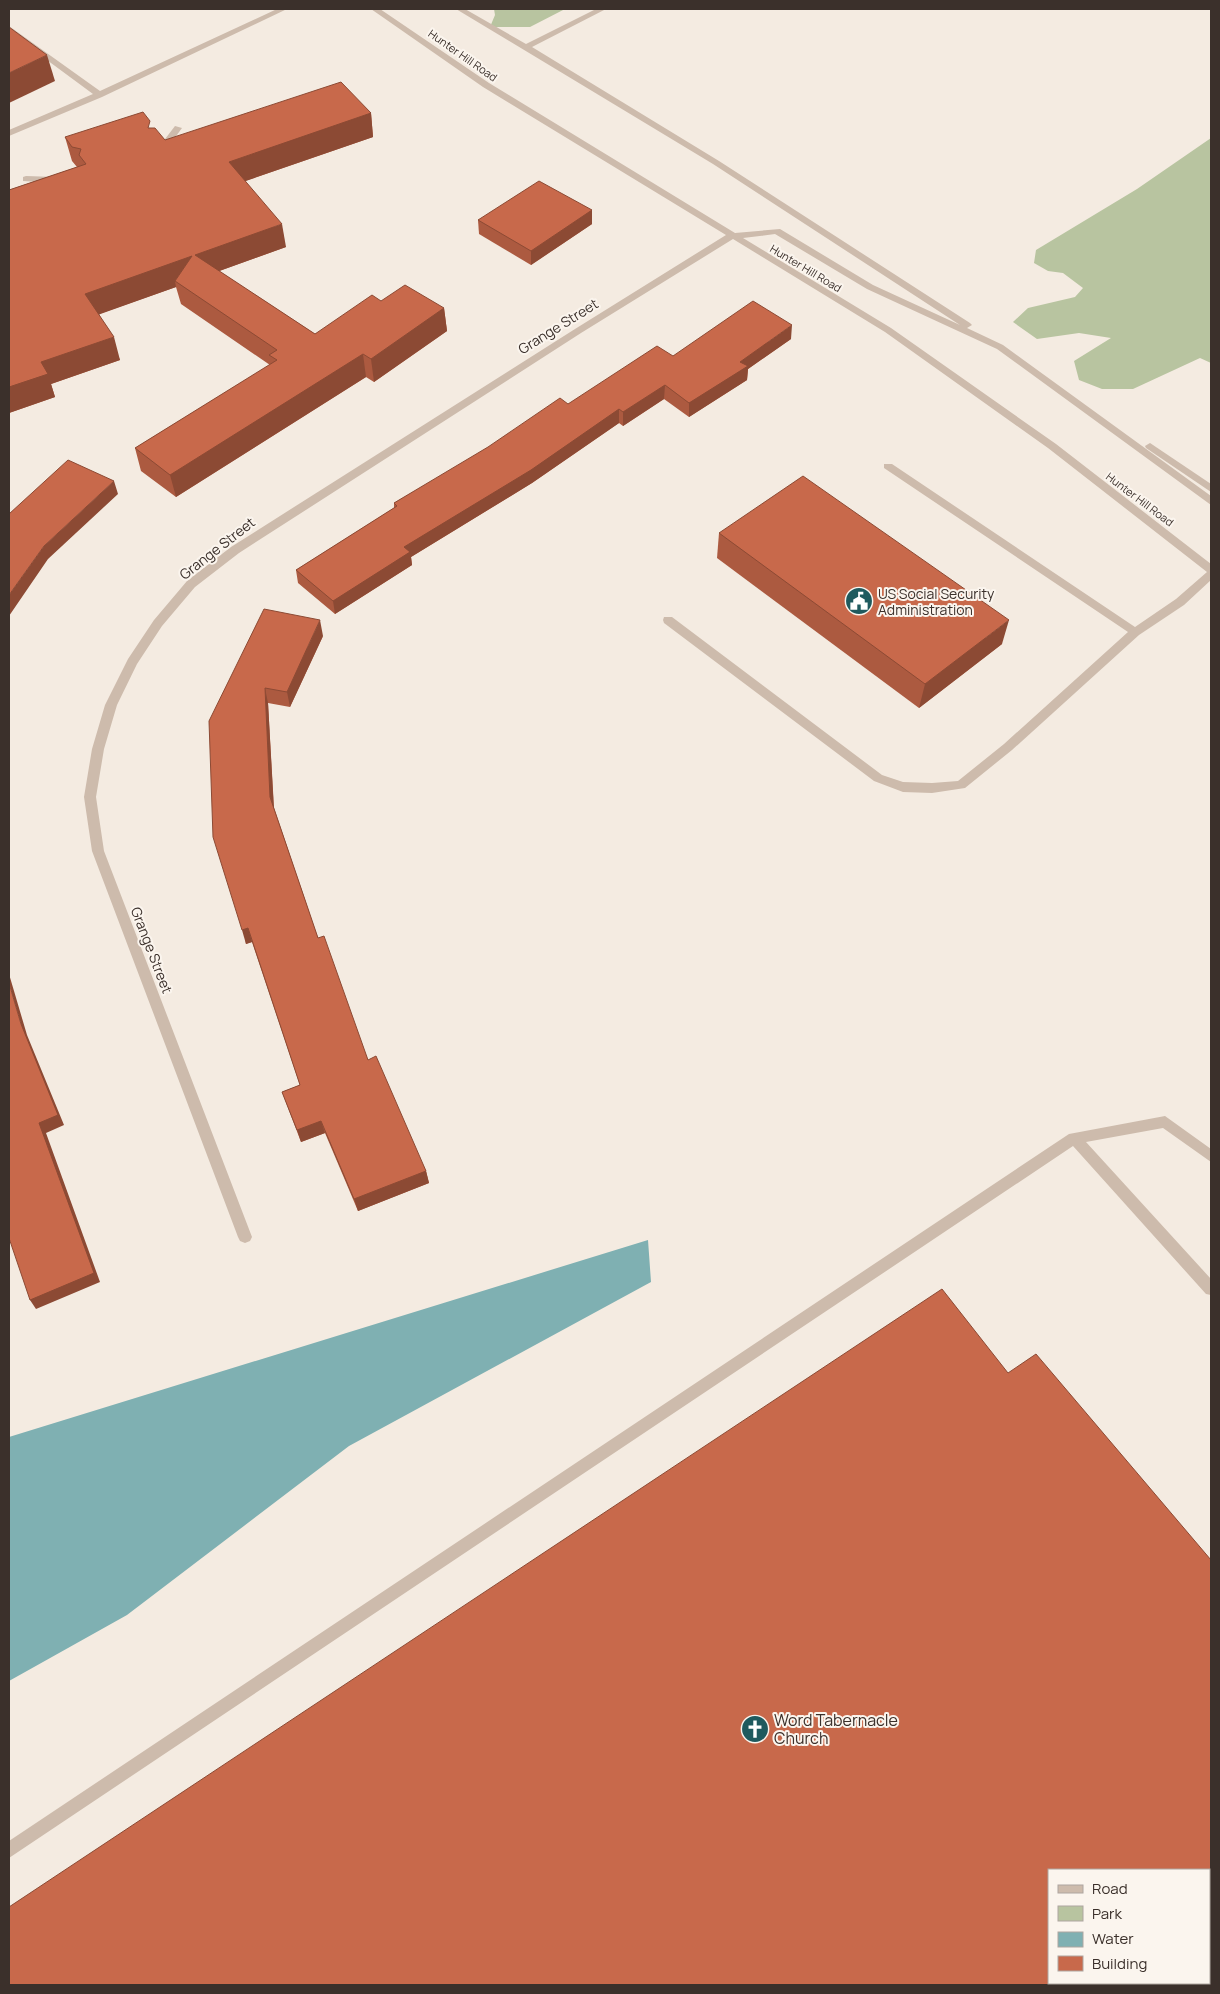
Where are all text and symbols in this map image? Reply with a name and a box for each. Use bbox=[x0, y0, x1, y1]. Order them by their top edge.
street label: Hunter Hill Road bbox=[426, 26, 500, 84]
street label: Hunter Hill Road bbox=[767, 241, 845, 295]
street label: Grange Street bbox=[514, 294, 602, 358]
street label: Hunter Hill Road bbox=[1103, 469, 1177, 529]
street label: Grange Street bbox=[175, 512, 259, 584]
place label: US Social Security Administration bbox=[878, 584, 995, 619]
public building icon: US Social Security Administration bbox=[844, 586, 874, 616]
street label: Grange Street bbox=[127, 904, 177, 996]
place label: Word Tabernacle Church bbox=[774, 1709, 898, 1749]
church icon: Word Tabernacle Church bbox=[740, 1714, 770, 1744]
legend bbox=[1048, 1869, 1210, 1984]
text: Road bbox=[1092, 1878, 1128, 1899]
text: Park bbox=[1092, 1903, 1122, 1924]
text: Water bbox=[1092, 1928, 1134, 1949]
text: Building bbox=[1092, 1953, 1147, 1974]

